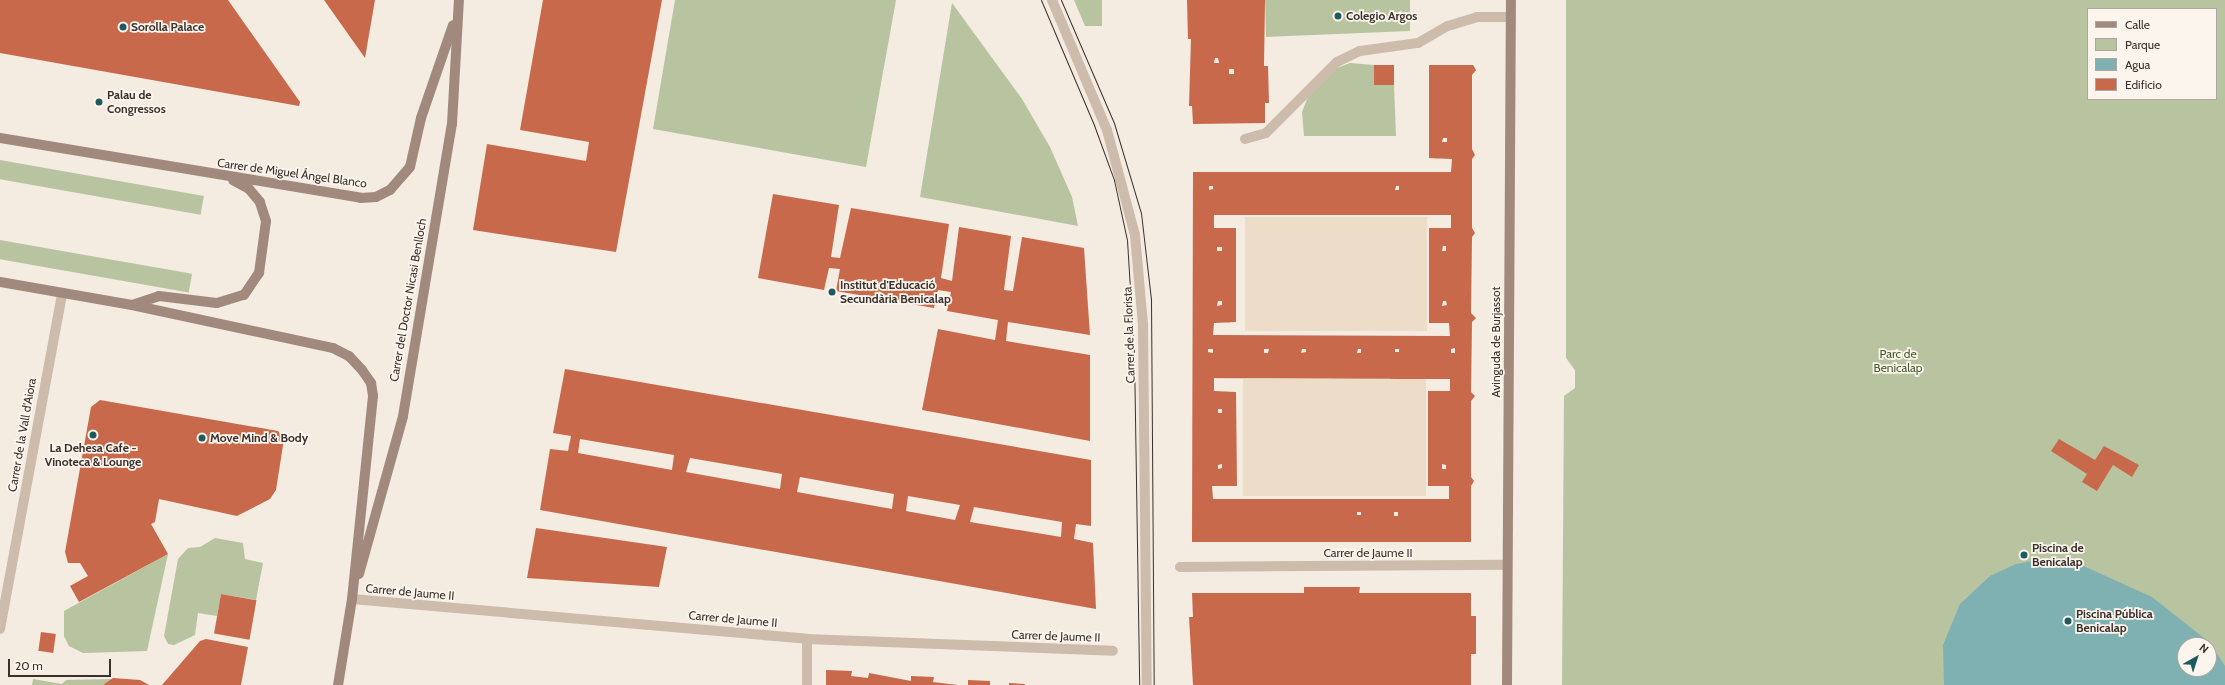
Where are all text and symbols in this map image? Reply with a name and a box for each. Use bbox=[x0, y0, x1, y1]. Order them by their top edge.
legend bbox=[2087, 8, 2217, 100]
place label: Colegio Argos bbox=[1346, 9, 1417, 23]
marker: Colegio Argos bbox=[1333, 11, 1343, 21]
text: Calle bbox=[2125, 17, 2150, 32]
place label: Sorolla Palace bbox=[131, 20, 204, 34]
marker: Sorolla Palace bbox=[118, 22, 128, 32]
text: Parque bbox=[2125, 37, 2160, 52]
text: Agua bbox=[2125, 57, 2150, 72]
text: Edificio bbox=[2125, 77, 2162, 92]
place label: Palau de Congressos bbox=[107, 88, 166, 116]
marker: Palau de Congressos bbox=[94, 97, 104, 107]
street label: Carrer de Miguel Ángel Blanco bbox=[216, 155, 368, 191]
street label: Carrer del Doctor Nicasi Benlloch bbox=[387, 217, 429, 383]
place label: Institut d'Educació Secundària Benicalap bbox=[840, 278, 951, 306]
street label: Carrer de la Florista bbox=[1120, 286, 1138, 384]
marker: Institut d'Educació Secundària Benicalap bbox=[827, 287, 837, 297]
street label: Avinguda de Burjassot bbox=[1489, 287, 1503, 397]
park label: Parc de Benicalap bbox=[1873, 347, 1923, 375]
street label: Carrer de la Vall d'Aiora bbox=[5, 377, 39, 493]
marker: La Dehesa Cafe - Vinoteca & Lounge bbox=[88, 430, 98, 440]
place label: Move Mind & Body bbox=[210, 431, 308, 445]
marker: Move Mind & Body bbox=[197, 433, 207, 443]
place label: La Dehesa Cafe - Vinoteca & Lounge bbox=[45, 441, 141, 469]
place label: Piscina de Benicalap bbox=[2032, 541, 2084, 569]
street label: Carrer de Jaume II bbox=[1323, 546, 1413, 560]
marker: Piscina de Benicalap bbox=[2019, 550, 2029, 560]
street label: Carrer de Jaume II bbox=[365, 581, 455, 603]
place label: Piscina Pública Benicalap bbox=[2076, 607, 2153, 635]
street label: Carrer de Jaume II bbox=[688, 608, 778, 630]
marker: Piscina Pública Benicalap bbox=[2063, 616, 2073, 626]
street label: Carrer de Jaume II bbox=[1011, 627, 1101, 645]
north arrow bbox=[2177, 637, 2217, 677]
text: N bbox=[2196, 641, 2211, 656]
scale bar bbox=[10, 651, 113, 677]
text: 20 m bbox=[15, 658, 43, 673]

